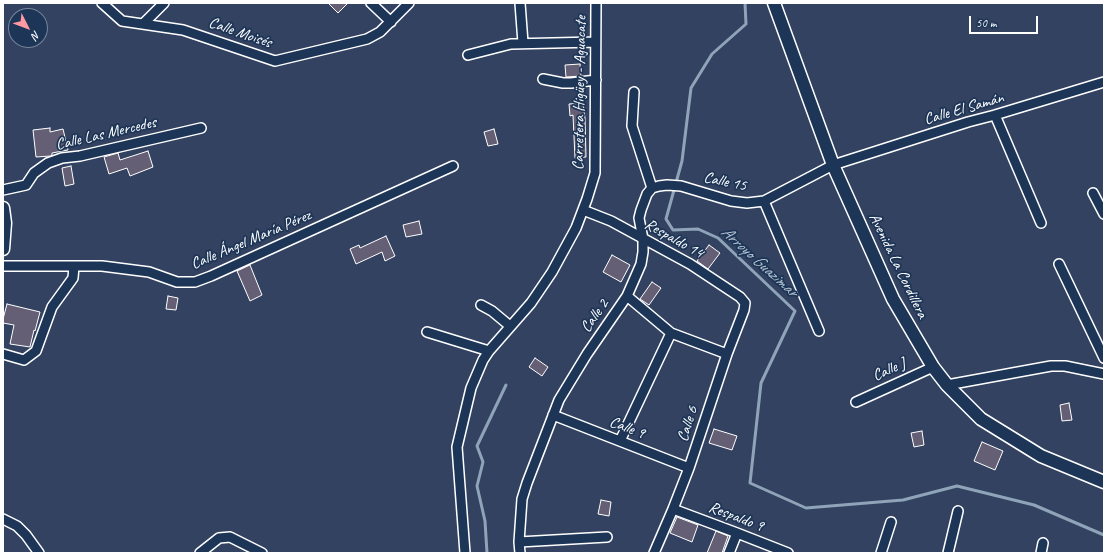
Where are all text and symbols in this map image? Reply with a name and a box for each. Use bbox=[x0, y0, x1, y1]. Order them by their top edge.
north arrow bbox=[8, 8, 48, 48]
scale bar bbox=[971, 8, 1040, 34]
street label: Calle Moisés bbox=[206, 13, 274, 53]
text: 50 m bbox=[976, 15, 996, 31]
street label: Carretera Higüey - Aguacate bbox=[569, 16, 591, 170]
text: N bbox=[29, 28, 44, 43]
street label: Calle El Samán bbox=[922, 88, 1006, 130]
street label: Calle Las Mercedes bbox=[54, 113, 158, 155]
street label: Calle 15 bbox=[702, 168, 748, 196]
street label: Calle Ángel María Pérez bbox=[188, 206, 314, 274]
street label: Avenida La Cordillera bbox=[864, 210, 932, 322]
street label: Respaldo 14 bbox=[641, 215, 707, 263]
water label: Arroyo Guazimar bbox=[716, 222, 802, 302]
street label: Calle 2 bbox=[577, 296, 613, 336]
street label: Calle J bbox=[870, 354, 908, 386]
street label: Calle 6 bbox=[673, 404, 703, 444]
street label: Calle 9 bbox=[607, 413, 647, 443]
street label: Respaldo 9 bbox=[706, 498, 766, 536]

